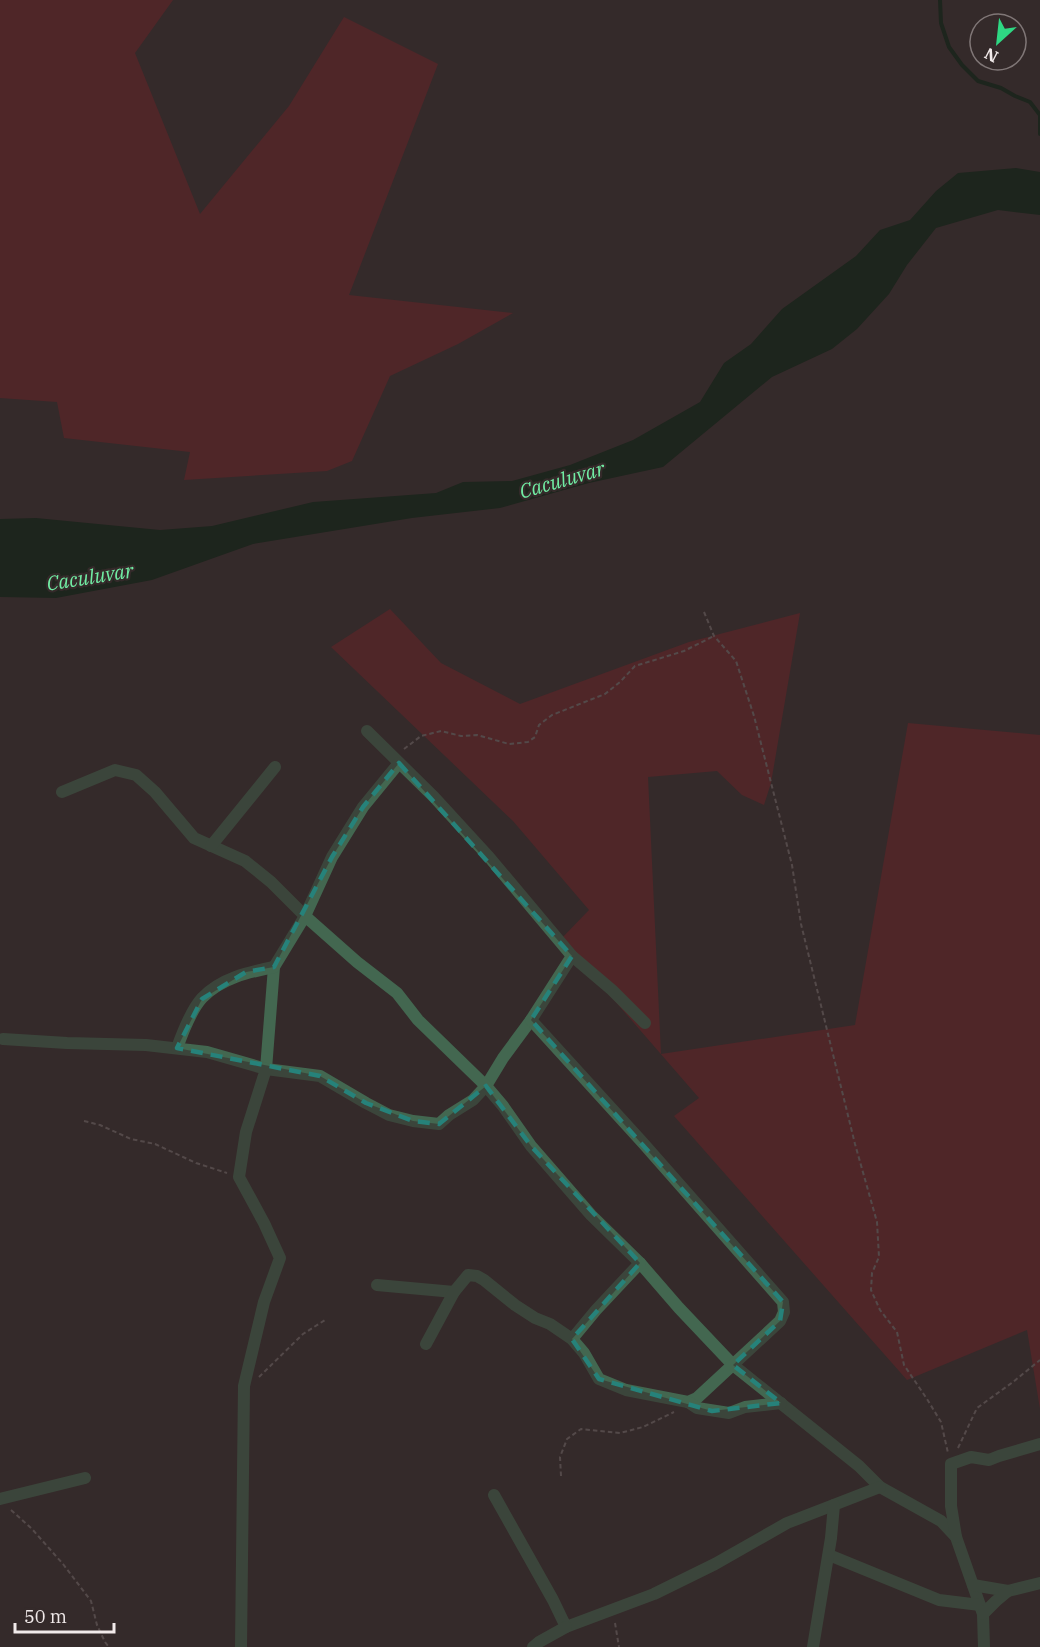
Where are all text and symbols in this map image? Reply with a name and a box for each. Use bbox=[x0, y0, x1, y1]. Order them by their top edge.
north arrow bbox=[968, 12, 1028, 72]
text: N bbox=[981, 44, 1001, 67]
water label: Caculuvar bbox=[516, 454, 609, 505]
water label: Caculuvar bbox=[44, 556, 137, 597]
scale bar bbox=[15, 1596, 114, 1634]
text: 50 m bbox=[24, 1605, 67, 1628]

